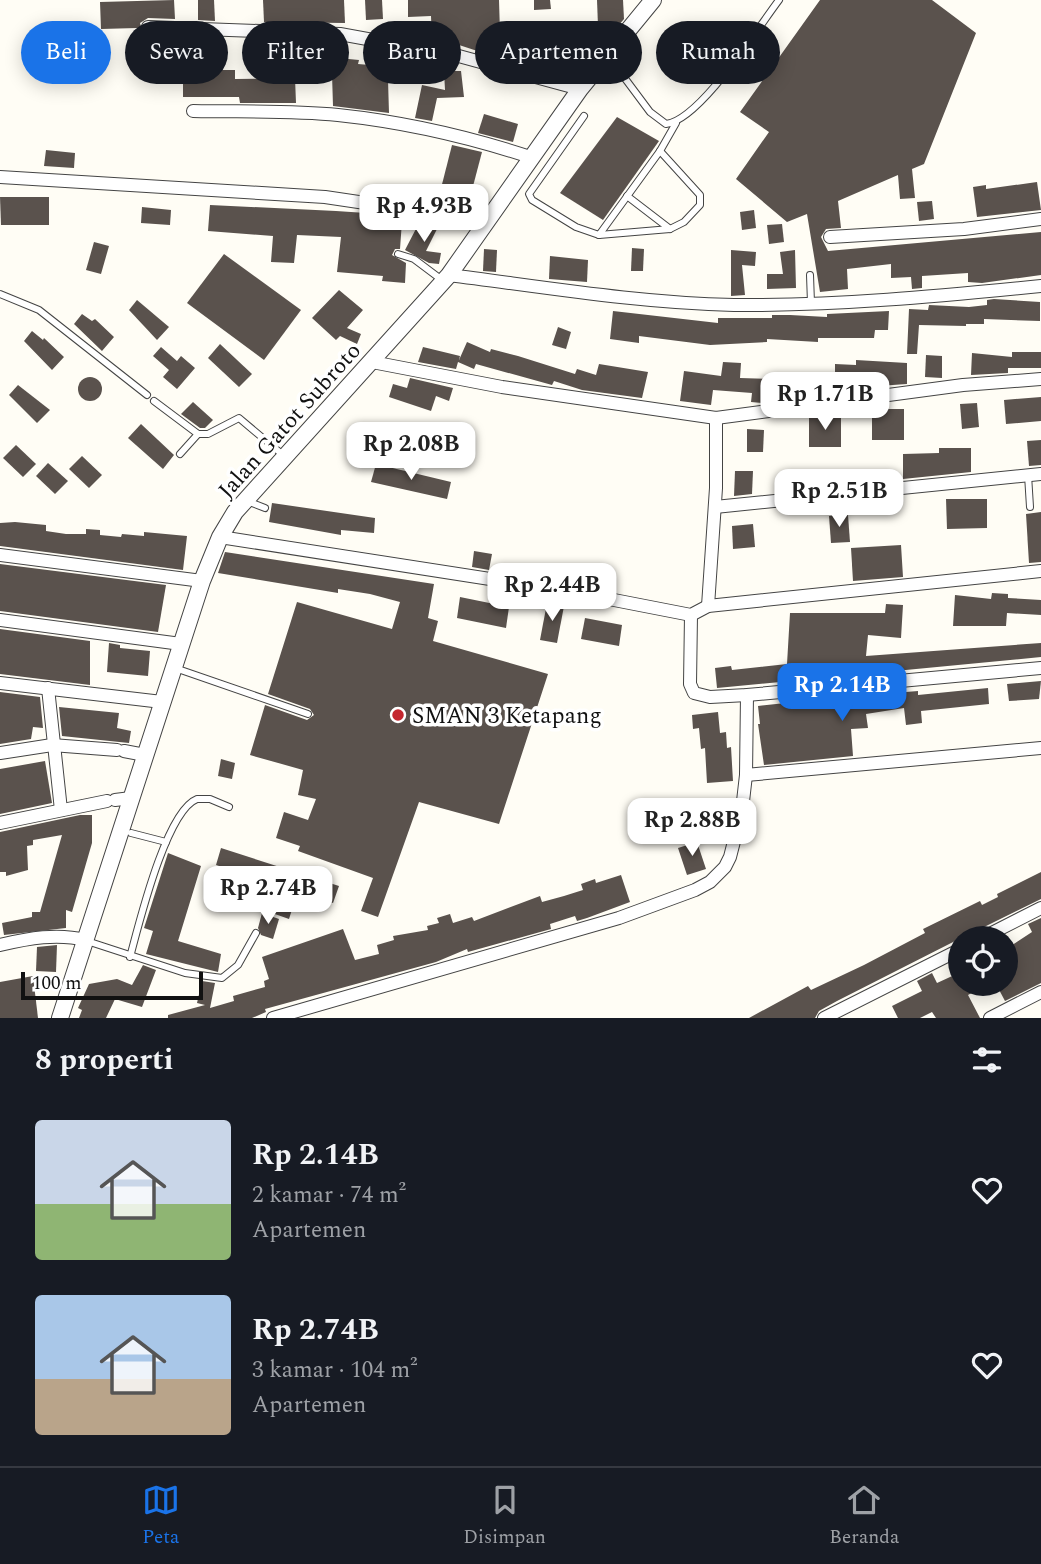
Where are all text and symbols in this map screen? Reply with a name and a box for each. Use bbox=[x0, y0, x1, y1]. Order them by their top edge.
chip: Beli bbox=[21, 21, 111, 84]
chip: Sewa bbox=[125, 21, 228, 84]
chip: Filter bbox=[242, 21, 349, 84]
chip: Baru bbox=[363, 21, 461, 84]
chip: Apartemen bbox=[475, 21, 642, 84]
chip: Rumah bbox=[656, 21, 780, 84]
pin: Rp 4.93B bbox=[352, 184, 496, 244]
text: Rp 4.93B bbox=[375, 189, 473, 224]
street label: Jalan Gatot Subroto bbox=[210, 335, 370, 507]
pin: Rp 1.71B bbox=[753, 372, 897, 432]
text: Rp 1.71B bbox=[776, 377, 874, 412]
pin: Rp 2.08B bbox=[339, 422, 483, 482]
text: Rp 2.08B bbox=[362, 427, 460, 462]
pin: Rp 2.51B bbox=[767, 470, 911, 529]
text: Rp 2.51B bbox=[790, 474, 888, 509]
pin: Rp 2.44B bbox=[480, 564, 624, 623]
text: Rp 2.44B bbox=[503, 568, 601, 603]
pin: Rp 2.14B bbox=[770, 664, 914, 723]
text: Rp 2.14B bbox=[793, 668, 891, 703]
place label: SMAN 3 Ketapang bbox=[412, 699, 602, 734]
marker: SMAN 3 Ketapang bbox=[390, 707, 406, 723]
pin: Rp 2.88B bbox=[620, 798, 764, 858]
text: Rp 2.88B bbox=[643, 803, 741, 838]
pin: Rp 2.74B bbox=[196, 866, 340, 926]
text: Rp 2.74B bbox=[219, 871, 317, 906]
map controls bbox=[948, 926, 1018, 996]
button: locate bbox=[948, 926, 1018, 996]
scale bar bbox=[21, 969, 203, 1001]
text: 100 m bbox=[32, 969, 82, 998]
text: 8 properti bbox=[35, 1037, 173, 1083]
icon: filters bbox=[968, 1041, 1006, 1079]
text: Rp 2.14B bbox=[252, 1132, 379, 1178]
icon: home bbox=[91, 1148, 175, 1232]
icon: heart bbox=[968, 1171, 1006, 1209]
text: 2 kamar · 74 m² bbox=[252, 1178, 406, 1213]
text: Apartemen bbox=[252, 1213, 366, 1248]
text: Rp 2.74B bbox=[252, 1307, 379, 1353]
icon: home bbox=[91, 1323, 175, 1407]
icon: heart bbox=[968, 1346, 1006, 1384]
text: 3 kamar · 104 m² bbox=[252, 1353, 418, 1388]
text: Apartemen bbox=[252, 1388, 366, 1423]
tab: Peta bbox=[142, 1481, 180, 1552]
tab: Disimpan bbox=[463, 1481, 546, 1552]
tab: Beranda bbox=[829, 1481, 899, 1552]

